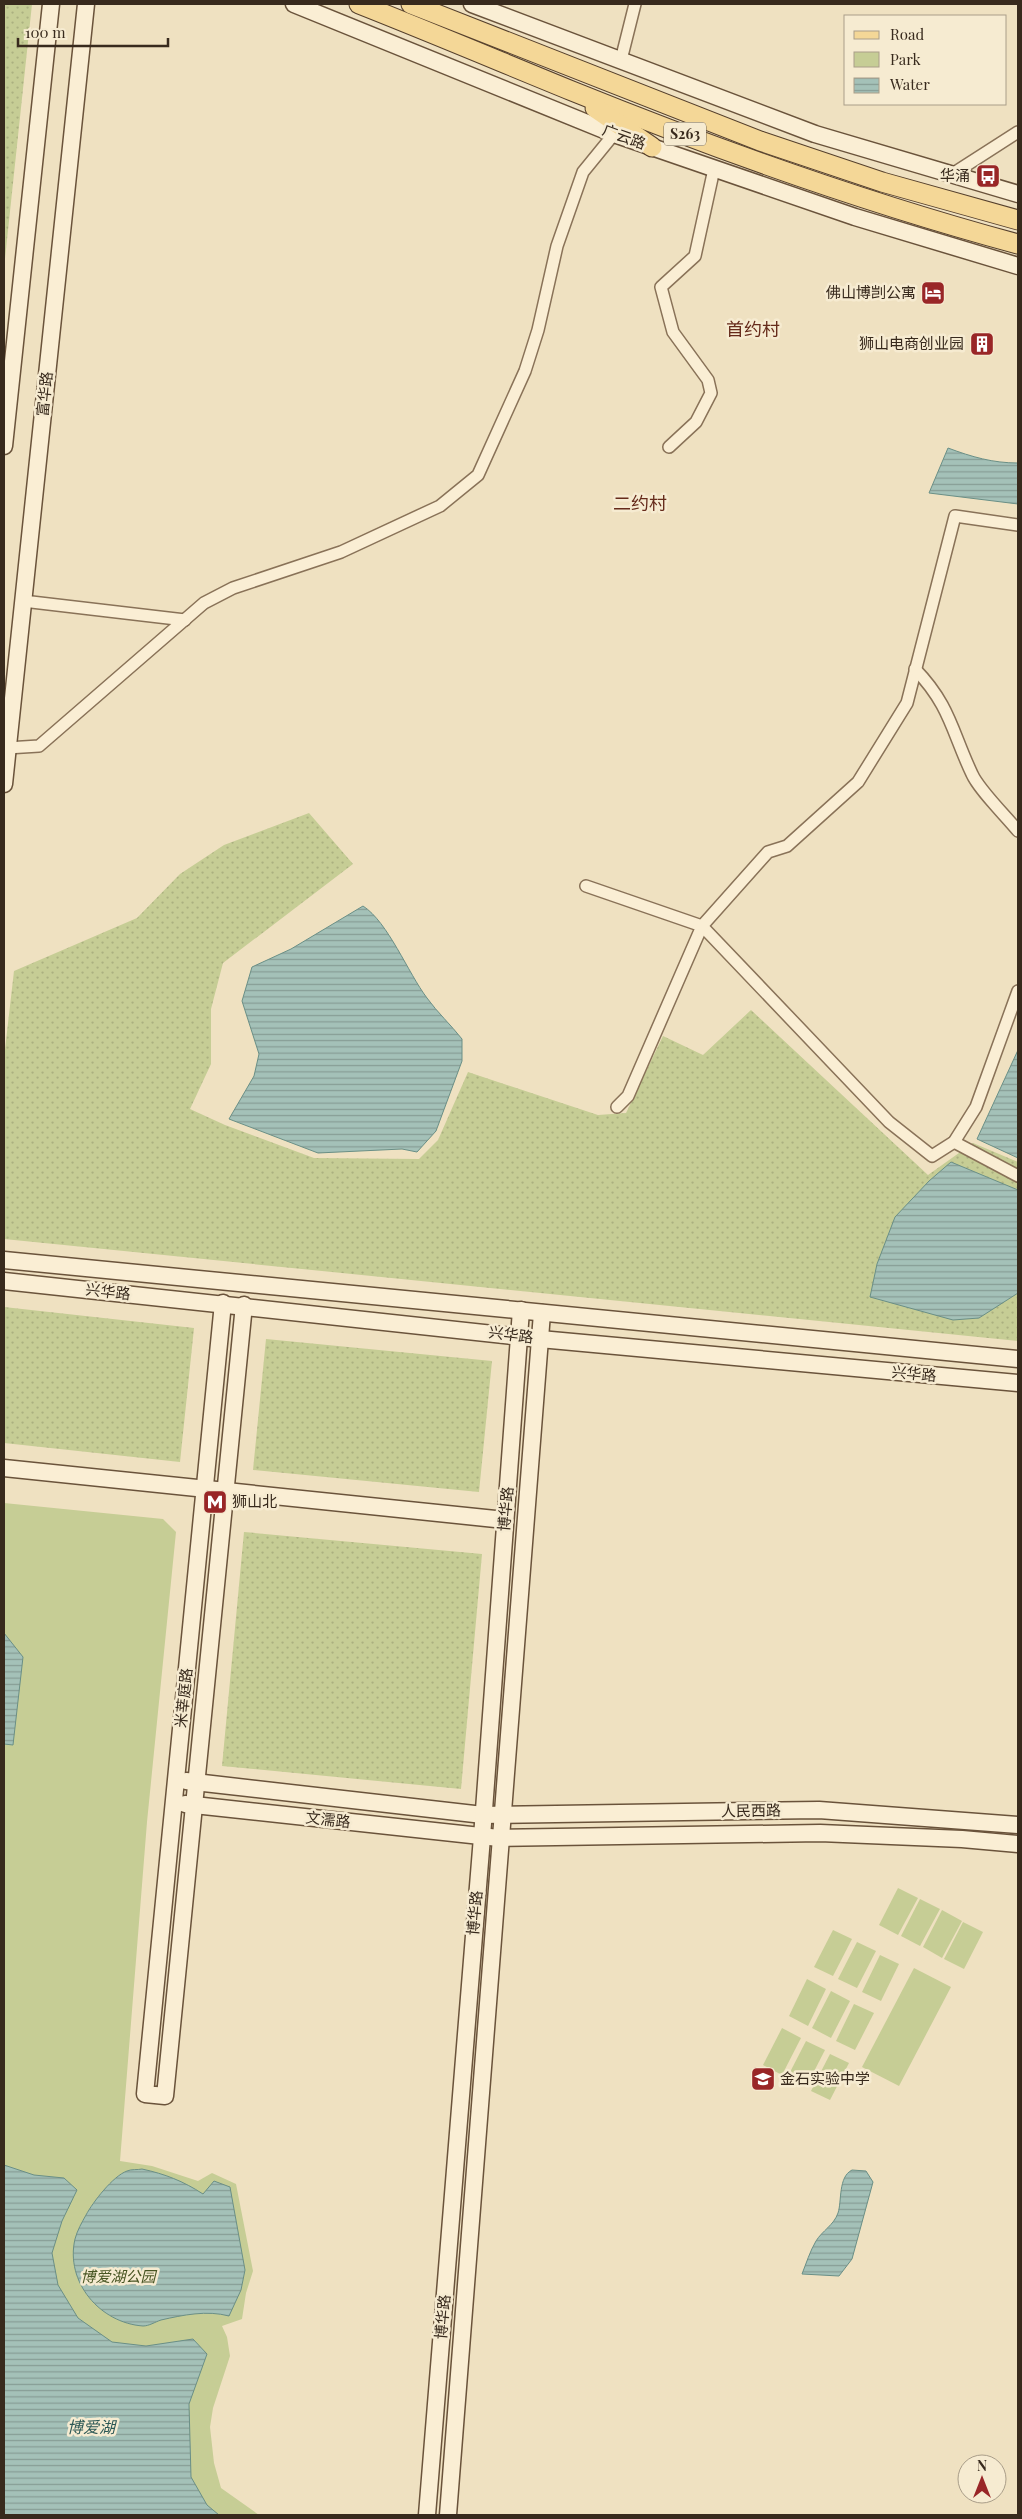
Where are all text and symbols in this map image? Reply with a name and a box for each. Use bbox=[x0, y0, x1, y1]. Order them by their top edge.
scale bar bbox=[18, 15, 168, 47]
legend bbox=[844, 15, 1007, 105]
text: 100 m bbox=[25, 22, 66, 42]
text: Road bbox=[890, 24, 924, 44]
text: Park bbox=[890, 49, 922, 69]
text: Water bbox=[889, 74, 930, 94]
street label: 广云路 bbox=[600, 119, 649, 153]
road number: S263 bbox=[664, 122, 706, 146]
bus stop icon: 华涌 bbox=[975, 163, 1001, 189]
place label: 华涌 bbox=[940, 165, 970, 185]
hotel icon: 佛山博剀公寓 bbox=[920, 280, 946, 306]
place label: 佛山博剀公寓 bbox=[826, 282, 916, 302]
district label: 首约村 bbox=[726, 317, 780, 341]
building icon: 狮山电商创业园 bbox=[969, 331, 995, 357]
place label: 狮山电商创业园 bbox=[859, 333, 964, 353]
street label: 富华路 bbox=[32, 370, 56, 417]
district label: 二约村 bbox=[613, 491, 667, 515]
street label: 兴华路 bbox=[85, 1279, 132, 1303]
street label: 兴华路 bbox=[488, 1321, 535, 1347]
street label: 兴华路 bbox=[891, 1361, 937, 1385]
street label: 博华路 bbox=[493, 1486, 517, 1532]
metro station icon: 狮山北 bbox=[202, 1489, 228, 1515]
place label: 狮山北 bbox=[232, 1491, 277, 1511]
street label: 米莘庭路 bbox=[170, 1667, 196, 1729]
street label: 人民西路 bbox=[721, 1799, 781, 1821]
street label: 文濡路 bbox=[305, 1807, 352, 1831]
street label: 博华路 bbox=[462, 1890, 486, 1936]
school or university icon: 金石实验中学 bbox=[750, 2066, 776, 2092]
place label: 金石实验中学 bbox=[780, 2068, 870, 2088]
park label: 博爱湖公园 bbox=[80, 2266, 157, 2286]
street label: 博华路 bbox=[430, 2294, 454, 2340]
water label: 博爱湖 bbox=[67, 2416, 118, 2437]
north arrow bbox=[957, 2454, 1007, 2504]
text: N bbox=[977, 2456, 987, 2475]

